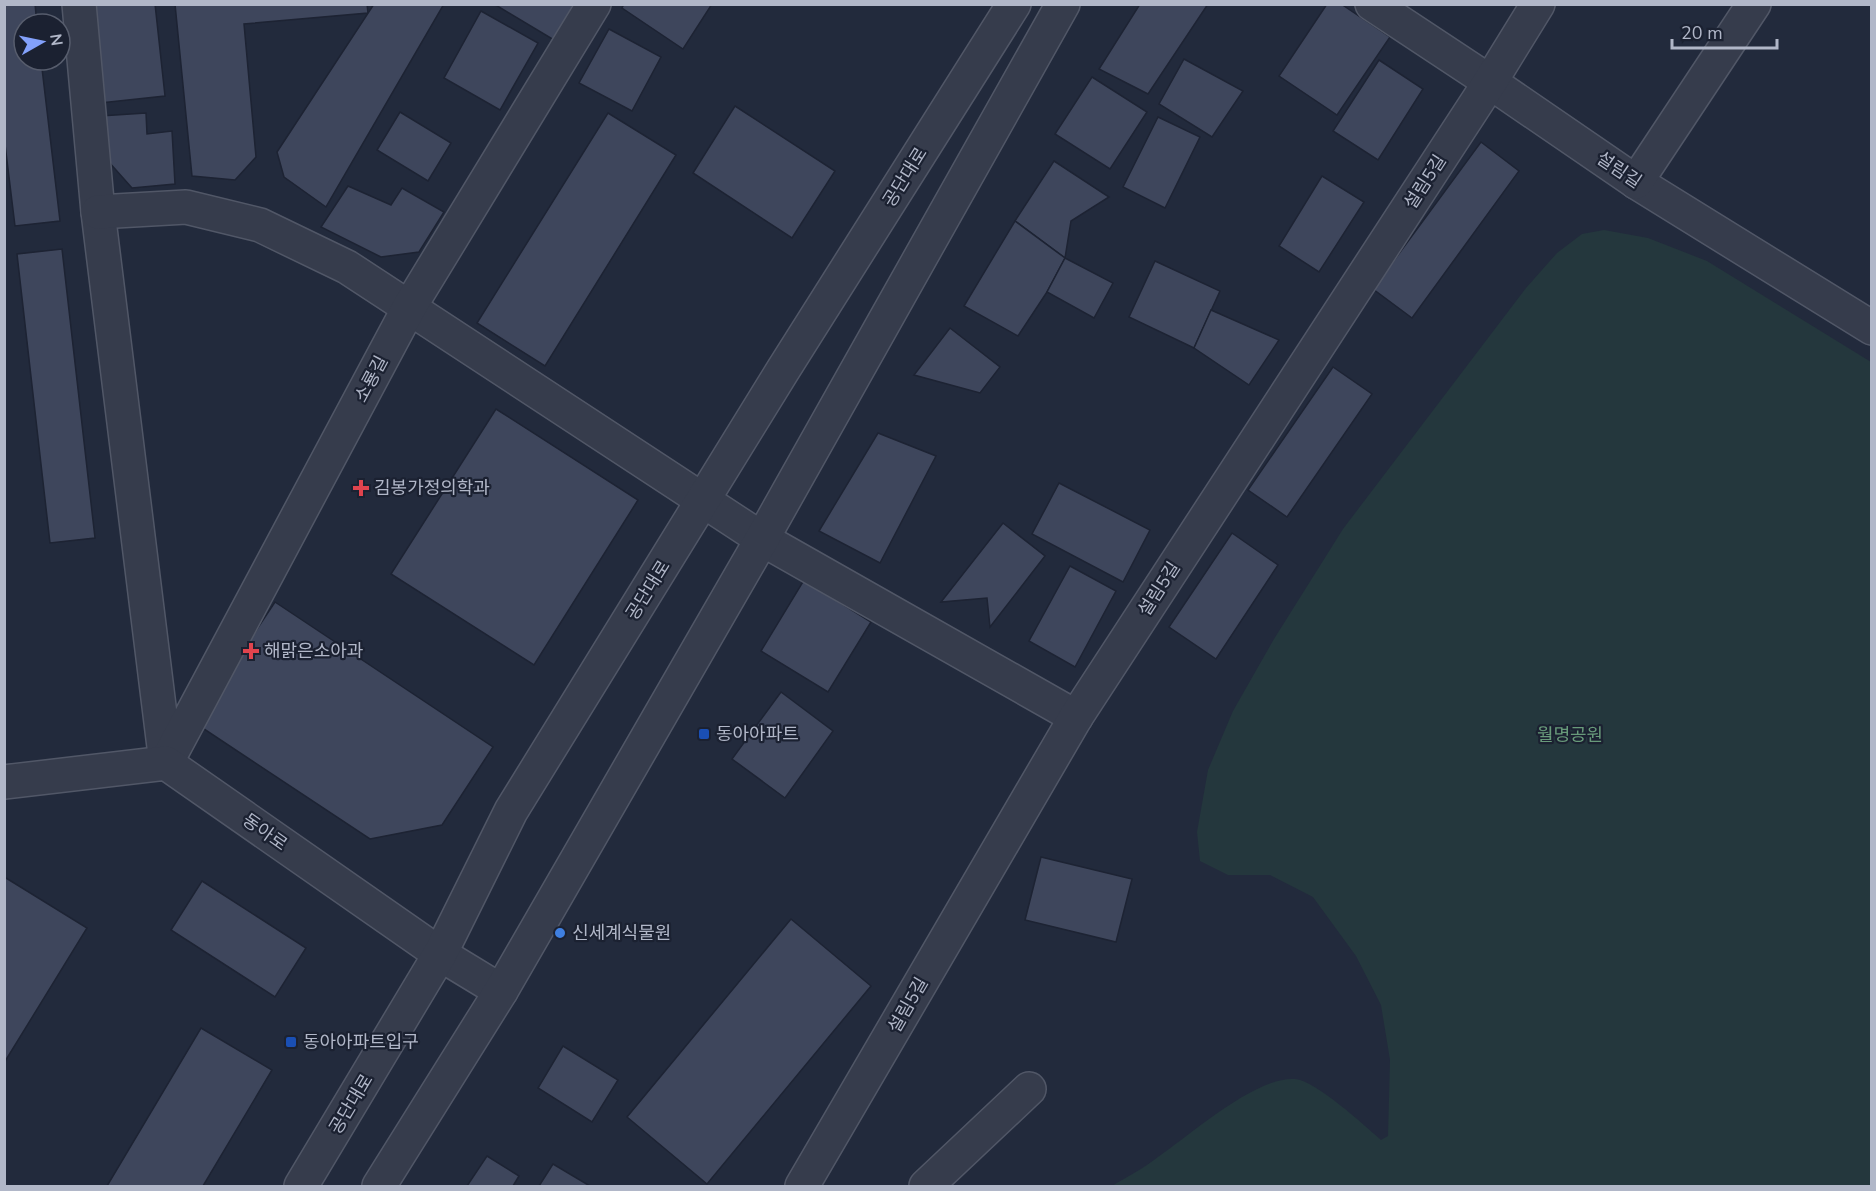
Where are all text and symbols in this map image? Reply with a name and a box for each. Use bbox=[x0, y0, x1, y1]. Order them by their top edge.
north arrow bbox=[12, 12, 72, 72]
scale bar bbox=[1672, 12, 1777, 50]
text: 20 m bbox=[1681, 21, 1723, 45]
text: N bbox=[44, 32, 68, 47]
street label: 공단대로 bbox=[877, 143, 933, 211]
street label: 설림길 bbox=[1592, 146, 1646, 194]
street label: 설림5길 bbox=[1398, 150, 1452, 214]
street label: 소룡길 bbox=[349, 351, 393, 407]
place label: 김봉가정의학과 bbox=[374, 476, 490, 500]
marker: 김봉가정의학과 bbox=[352, 479, 370, 497]
street label: 공단대로 bbox=[620, 556, 676, 624]
street label: 설림5길 bbox=[1132, 557, 1186, 621]
place label: 해맑은소아과 bbox=[264, 639, 364, 663]
marker: 해맑은소아과 bbox=[242, 642, 260, 660]
place label: 동아아파트 bbox=[716, 722, 799, 746]
park label: 월명공원 bbox=[1537, 723, 1603, 747]
marker: 동아아파트 bbox=[697, 727, 711, 741]
street label: 동아로 bbox=[238, 808, 292, 856]
place label: 신세계식물원 bbox=[572, 921, 671, 945]
marker: 신세계식물원 bbox=[553, 926, 567, 940]
street label: 설림5길 bbox=[882, 973, 934, 1037]
place label: 동아아파트입구 bbox=[303, 1030, 419, 1054]
marker: 동아아파트입구 bbox=[284, 1035, 298, 1049]
street label: 공단대로 bbox=[324, 1069, 378, 1139]

